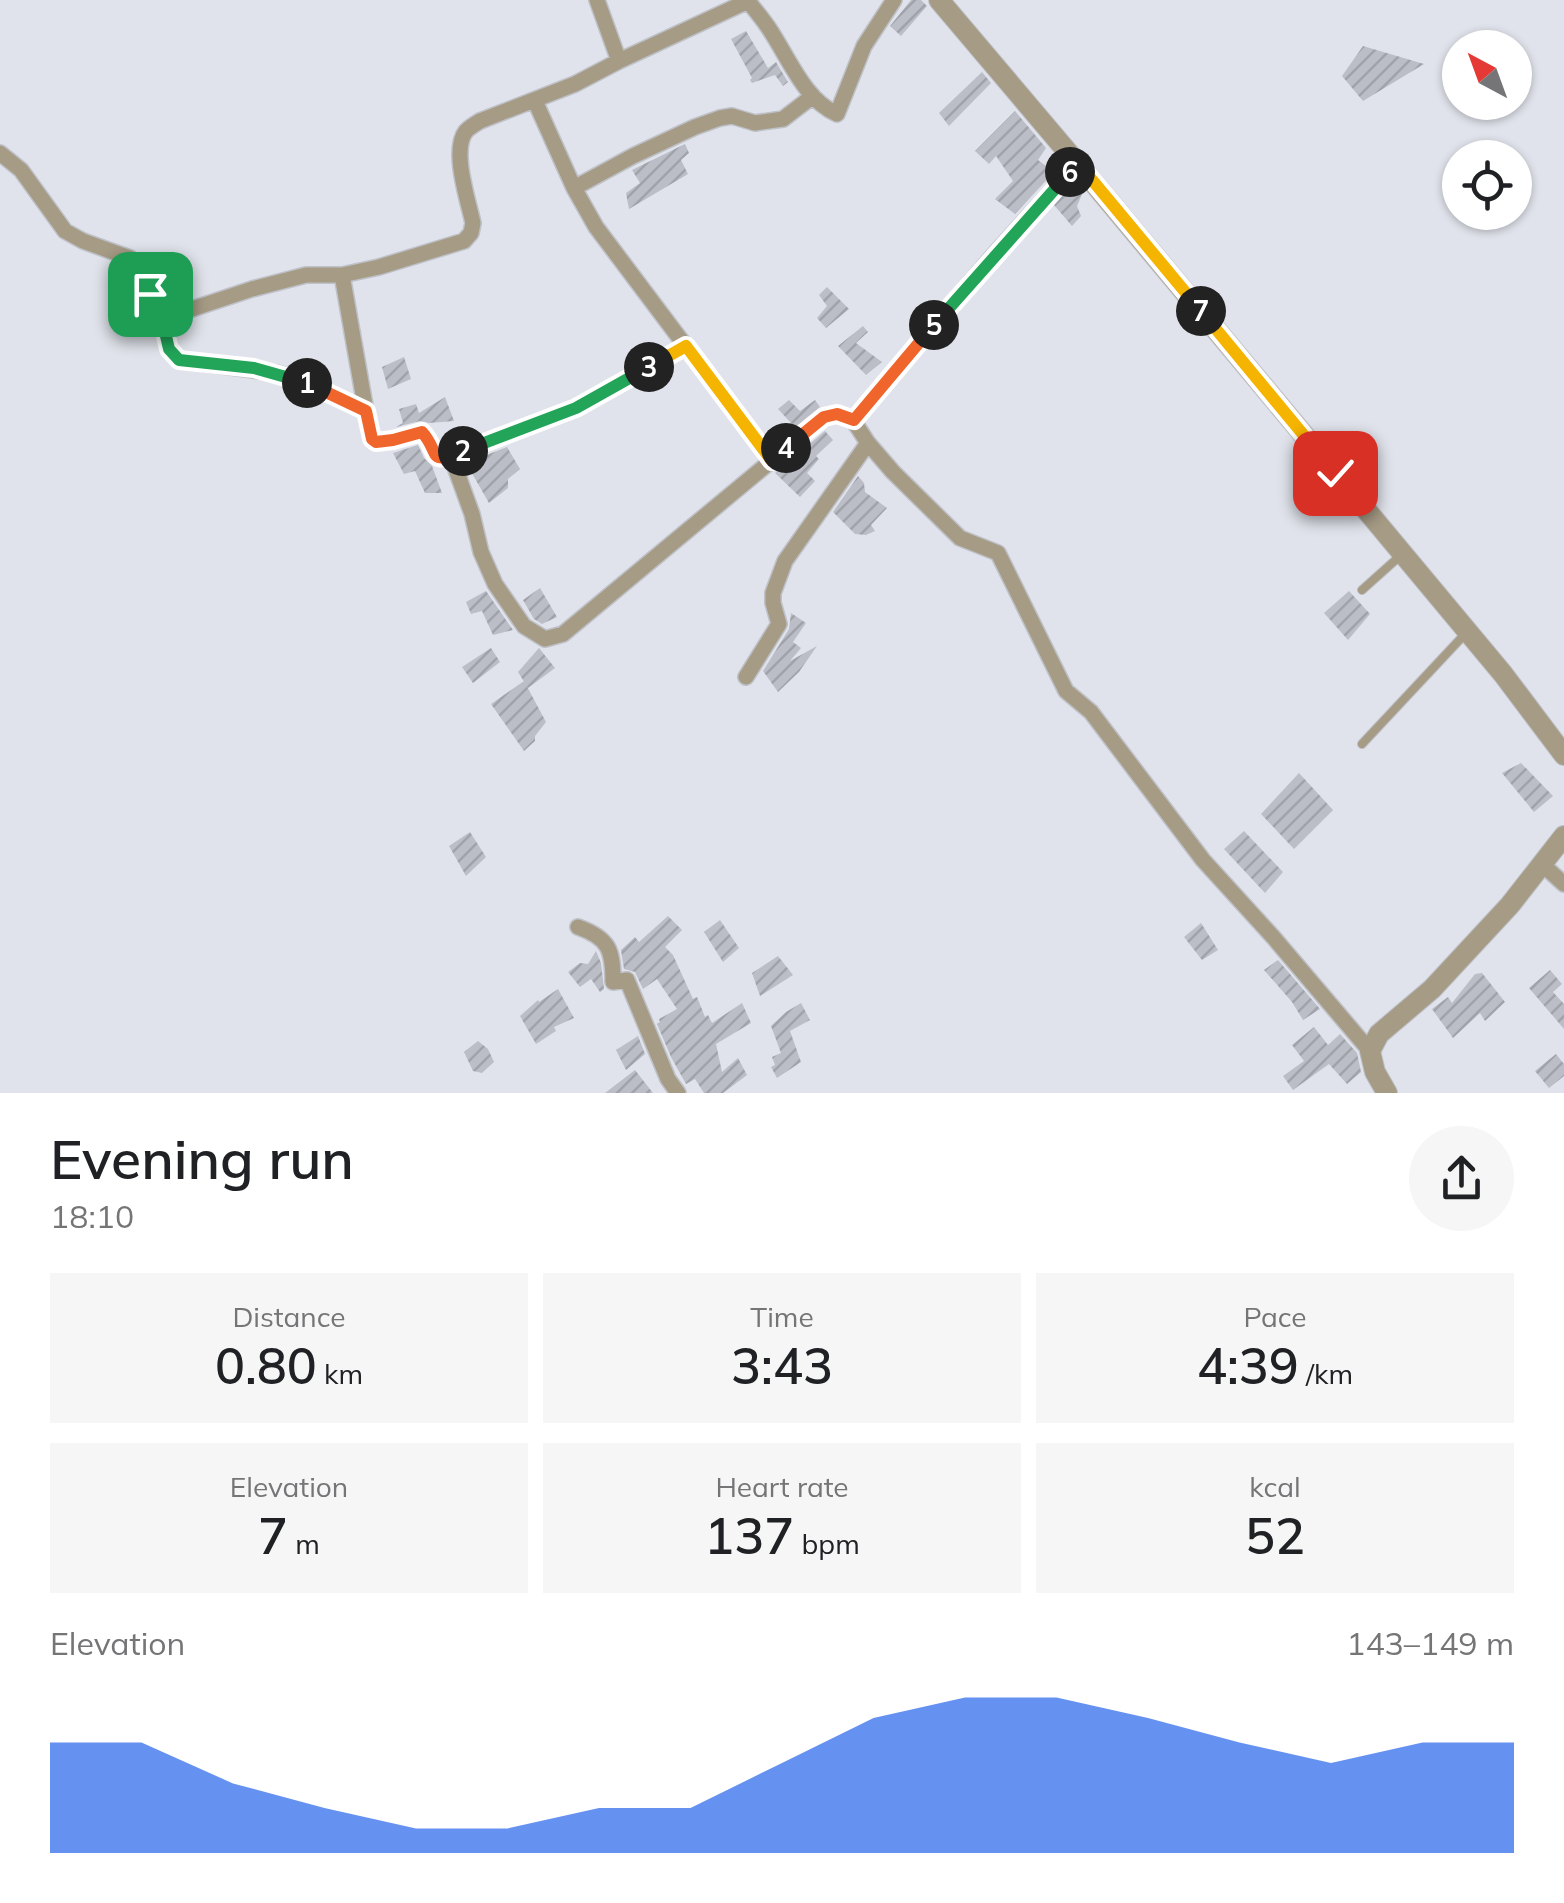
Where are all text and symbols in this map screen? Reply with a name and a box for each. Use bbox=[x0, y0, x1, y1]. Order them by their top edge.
north arrow bbox=[1442, 30, 1532, 120]
map controls bbox=[1442, 30, 1532, 230]
button: locate bbox=[1442, 140, 1532, 230]
pin: 6 bbox=[1045, 147, 1095, 197]
text: 6 bbox=[1062, 154, 1078, 189]
pin bbox=[108, 252, 193, 337]
icon: arrive bbox=[123, 267, 178, 322]
pin: 7 bbox=[1176, 286, 1226, 336]
text: 7 bbox=[1193, 293, 1209, 328]
pin: 5 bbox=[909, 300, 959, 350]
text: 5 bbox=[926, 307, 942, 342]
pin: 3 bbox=[624, 342, 674, 392]
text: 3 bbox=[641, 349, 657, 384]
pin: 1 bbox=[282, 358, 332, 408]
text: 1 bbox=[299, 365, 315, 400]
pin: 4 bbox=[761, 423, 811, 473]
pin: 2 bbox=[438, 426, 488, 476]
text: 4 bbox=[778, 430, 794, 465]
pin bbox=[1293, 431, 1378, 516]
text: 2 bbox=[455, 433, 471, 468]
icon: check bbox=[1308, 446, 1363, 501]
text: Evening run bbox=[50, 1124, 354, 1193]
button: share bbox=[1409, 1126, 1514, 1231]
text: 18:10 bbox=[50, 1196, 134, 1236]
text: Distance bbox=[232, 1299, 346, 1334]
text: Time bbox=[750, 1299, 814, 1334]
text: Pace bbox=[1243, 1299, 1307, 1334]
text: 0.80 bbox=[215, 1334, 317, 1397]
text: 3:43 bbox=[731, 1334, 833, 1397]
text: 4:39 bbox=[1197, 1334, 1299, 1397]
text: km bbox=[317, 1356, 363, 1391]
text: /km bbox=[1299, 1356, 1353, 1391]
text: Elevation bbox=[230, 1469, 348, 1504]
text: Heart rate bbox=[715, 1469, 849, 1504]
text: kcal bbox=[1249, 1469, 1301, 1504]
text: 7 bbox=[258, 1504, 288, 1567]
text: 137 bbox=[704, 1504, 794, 1567]
text: 52 bbox=[1245, 1504, 1305, 1567]
text: m bbox=[288, 1526, 320, 1561]
text: bpm bbox=[794, 1526, 860, 1561]
text: Elevation bbox=[50, 1623, 185, 1663]
text: 143–149 m bbox=[1346, 1623, 1514, 1663]

